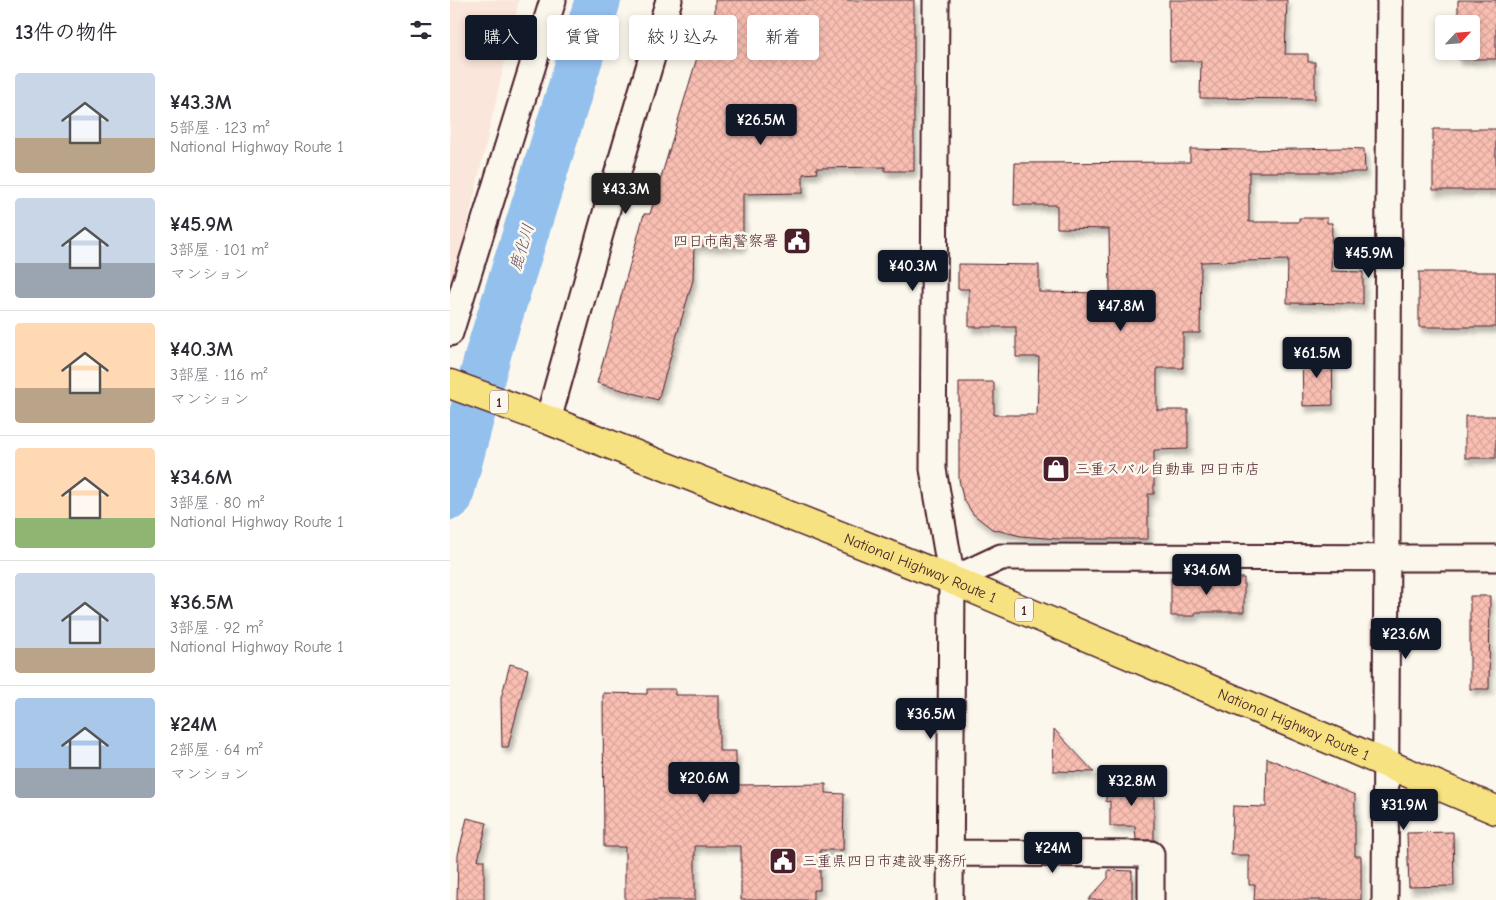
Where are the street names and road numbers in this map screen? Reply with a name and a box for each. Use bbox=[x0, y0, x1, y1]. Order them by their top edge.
road number: 1 bbox=[490, 391, 508, 414]
street label: National Highway Route 1 bbox=[841, 529, 999, 607]
road number: 1 bbox=[1015, 598, 1033, 622]
street label: National Highway Route 1 bbox=[1215, 685, 1372, 765]

